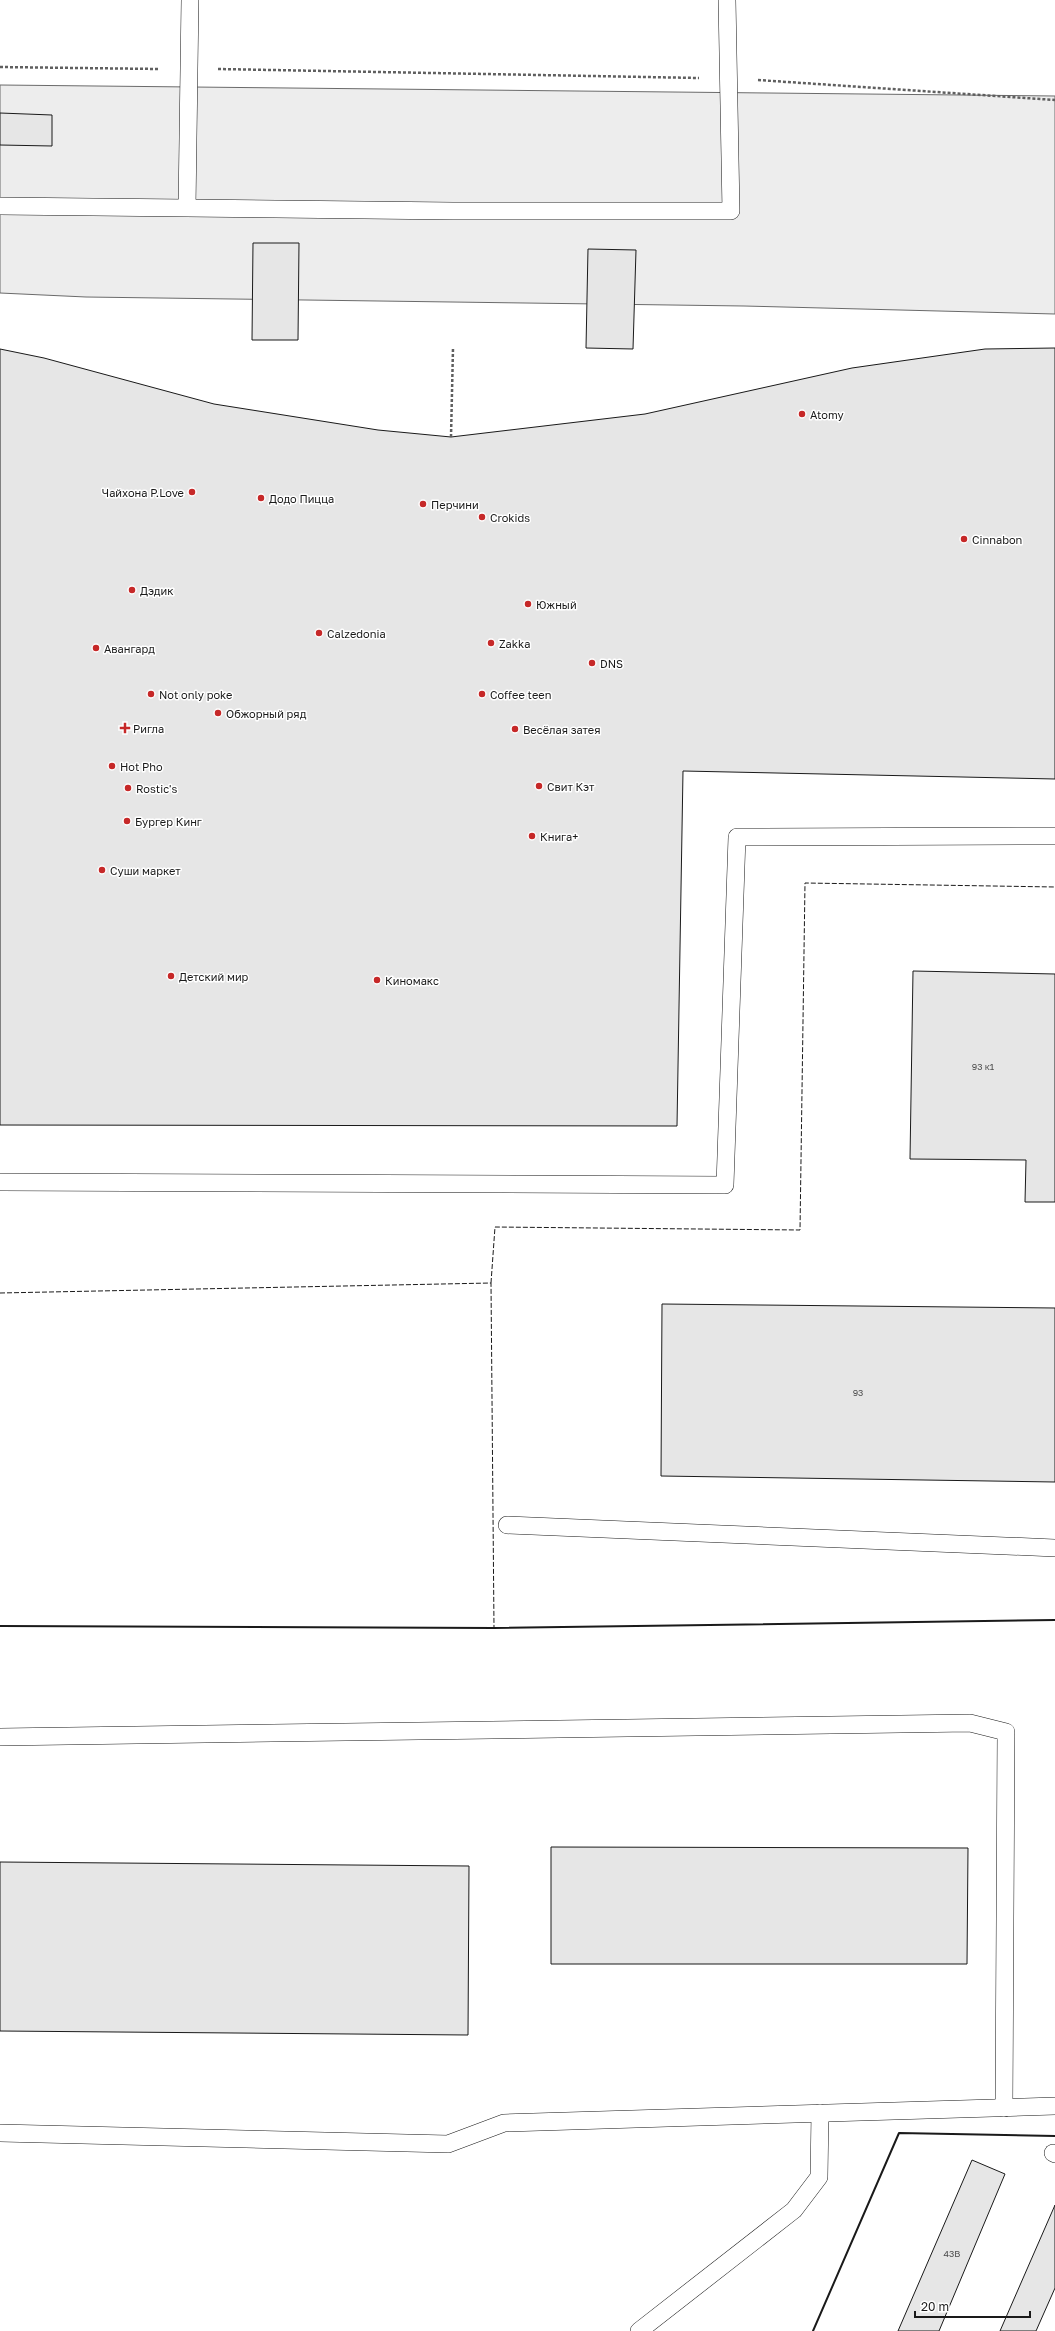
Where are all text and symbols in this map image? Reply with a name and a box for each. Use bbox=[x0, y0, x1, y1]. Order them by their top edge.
place label: Atomy bbox=[810, 408, 844, 421]
marker: Atomy bbox=[797, 409, 807, 419]
place label: Чайхона P.Love bbox=[102, 486, 184, 499]
marker: Чайхона P.Love bbox=[187, 487, 197, 497]
place label: Додо Пицца bbox=[269, 492, 334, 505]
marker: Додо Пицца bbox=[256, 493, 266, 503]
place label: Перчини bbox=[431, 498, 479, 511]
marker: Перчини bbox=[418, 499, 428, 509]
place label: Crokids bbox=[490, 511, 530, 524]
marker: Crokids bbox=[477, 512, 487, 522]
place label: Cinnabon bbox=[972, 533, 1022, 546]
marker: Cinnabon bbox=[959, 534, 969, 544]
place label: Дэдик bbox=[140, 584, 174, 597]
marker: Дэдик bbox=[127, 585, 137, 595]
place label: Южный bbox=[536, 598, 577, 611]
marker: Южный bbox=[523, 599, 533, 609]
place label: Calzedonia bbox=[327, 627, 386, 640]
marker: Calzedonia bbox=[314, 628, 324, 638]
place label: Zakka bbox=[499, 637, 530, 650]
marker: Zakka bbox=[486, 638, 496, 648]
place label: Авангард bbox=[104, 642, 155, 655]
marker: Авангард bbox=[91, 643, 101, 653]
place label: DNS bbox=[600, 657, 623, 670]
marker: DNS bbox=[587, 658, 597, 668]
place label: Not only poke bbox=[159, 688, 232, 701]
place label: Coffee teen bbox=[490, 688, 551, 701]
marker: Not only poke bbox=[146, 689, 156, 699]
marker: Coffee teen bbox=[477, 689, 487, 699]
place label: Обжорный ряд bbox=[226, 707, 307, 720]
marker: Обжорный ряд bbox=[213, 708, 223, 718]
place label: Ригла bbox=[133, 722, 164, 735]
marker: Ригла bbox=[120, 723, 130, 733]
place label: Весёлая затея bbox=[523, 723, 601, 736]
marker: Весёлая затея bbox=[510, 724, 520, 734]
place label: Hot Pho bbox=[120, 760, 163, 773]
marker: Hot Pho bbox=[107, 761, 117, 771]
place label: Свит Кэт bbox=[547, 780, 595, 793]
marker: Свит Кэт bbox=[534, 781, 544, 791]
place label: Rostic's bbox=[136, 782, 177, 795]
marker: Rostic's bbox=[123, 783, 133, 793]
place label: Бургер Кинг bbox=[135, 815, 202, 828]
marker: Бургер Кинг bbox=[122, 816, 132, 826]
place label: Книга+ bbox=[540, 830, 578, 843]
marker: Книга+ bbox=[527, 831, 537, 841]
place label: Суши маркет bbox=[110, 864, 181, 877]
marker: Суши маркет bbox=[97, 865, 107, 875]
place label: Детский мир bbox=[179, 970, 249, 983]
marker: Детский мир bbox=[166, 971, 176, 981]
place label: Киномакс bbox=[385, 974, 439, 987]
marker: Киномакс bbox=[372, 975, 382, 985]
house number: 93 к1 bbox=[972, 1061, 995, 1072]
house number: 93 bbox=[853, 1387, 863, 1398]
house number: 43В bbox=[944, 2248, 960, 2259]
scale bar bbox=[915, 2293, 1030, 2319]
text: 20 m bbox=[921, 2299, 949, 2314]

